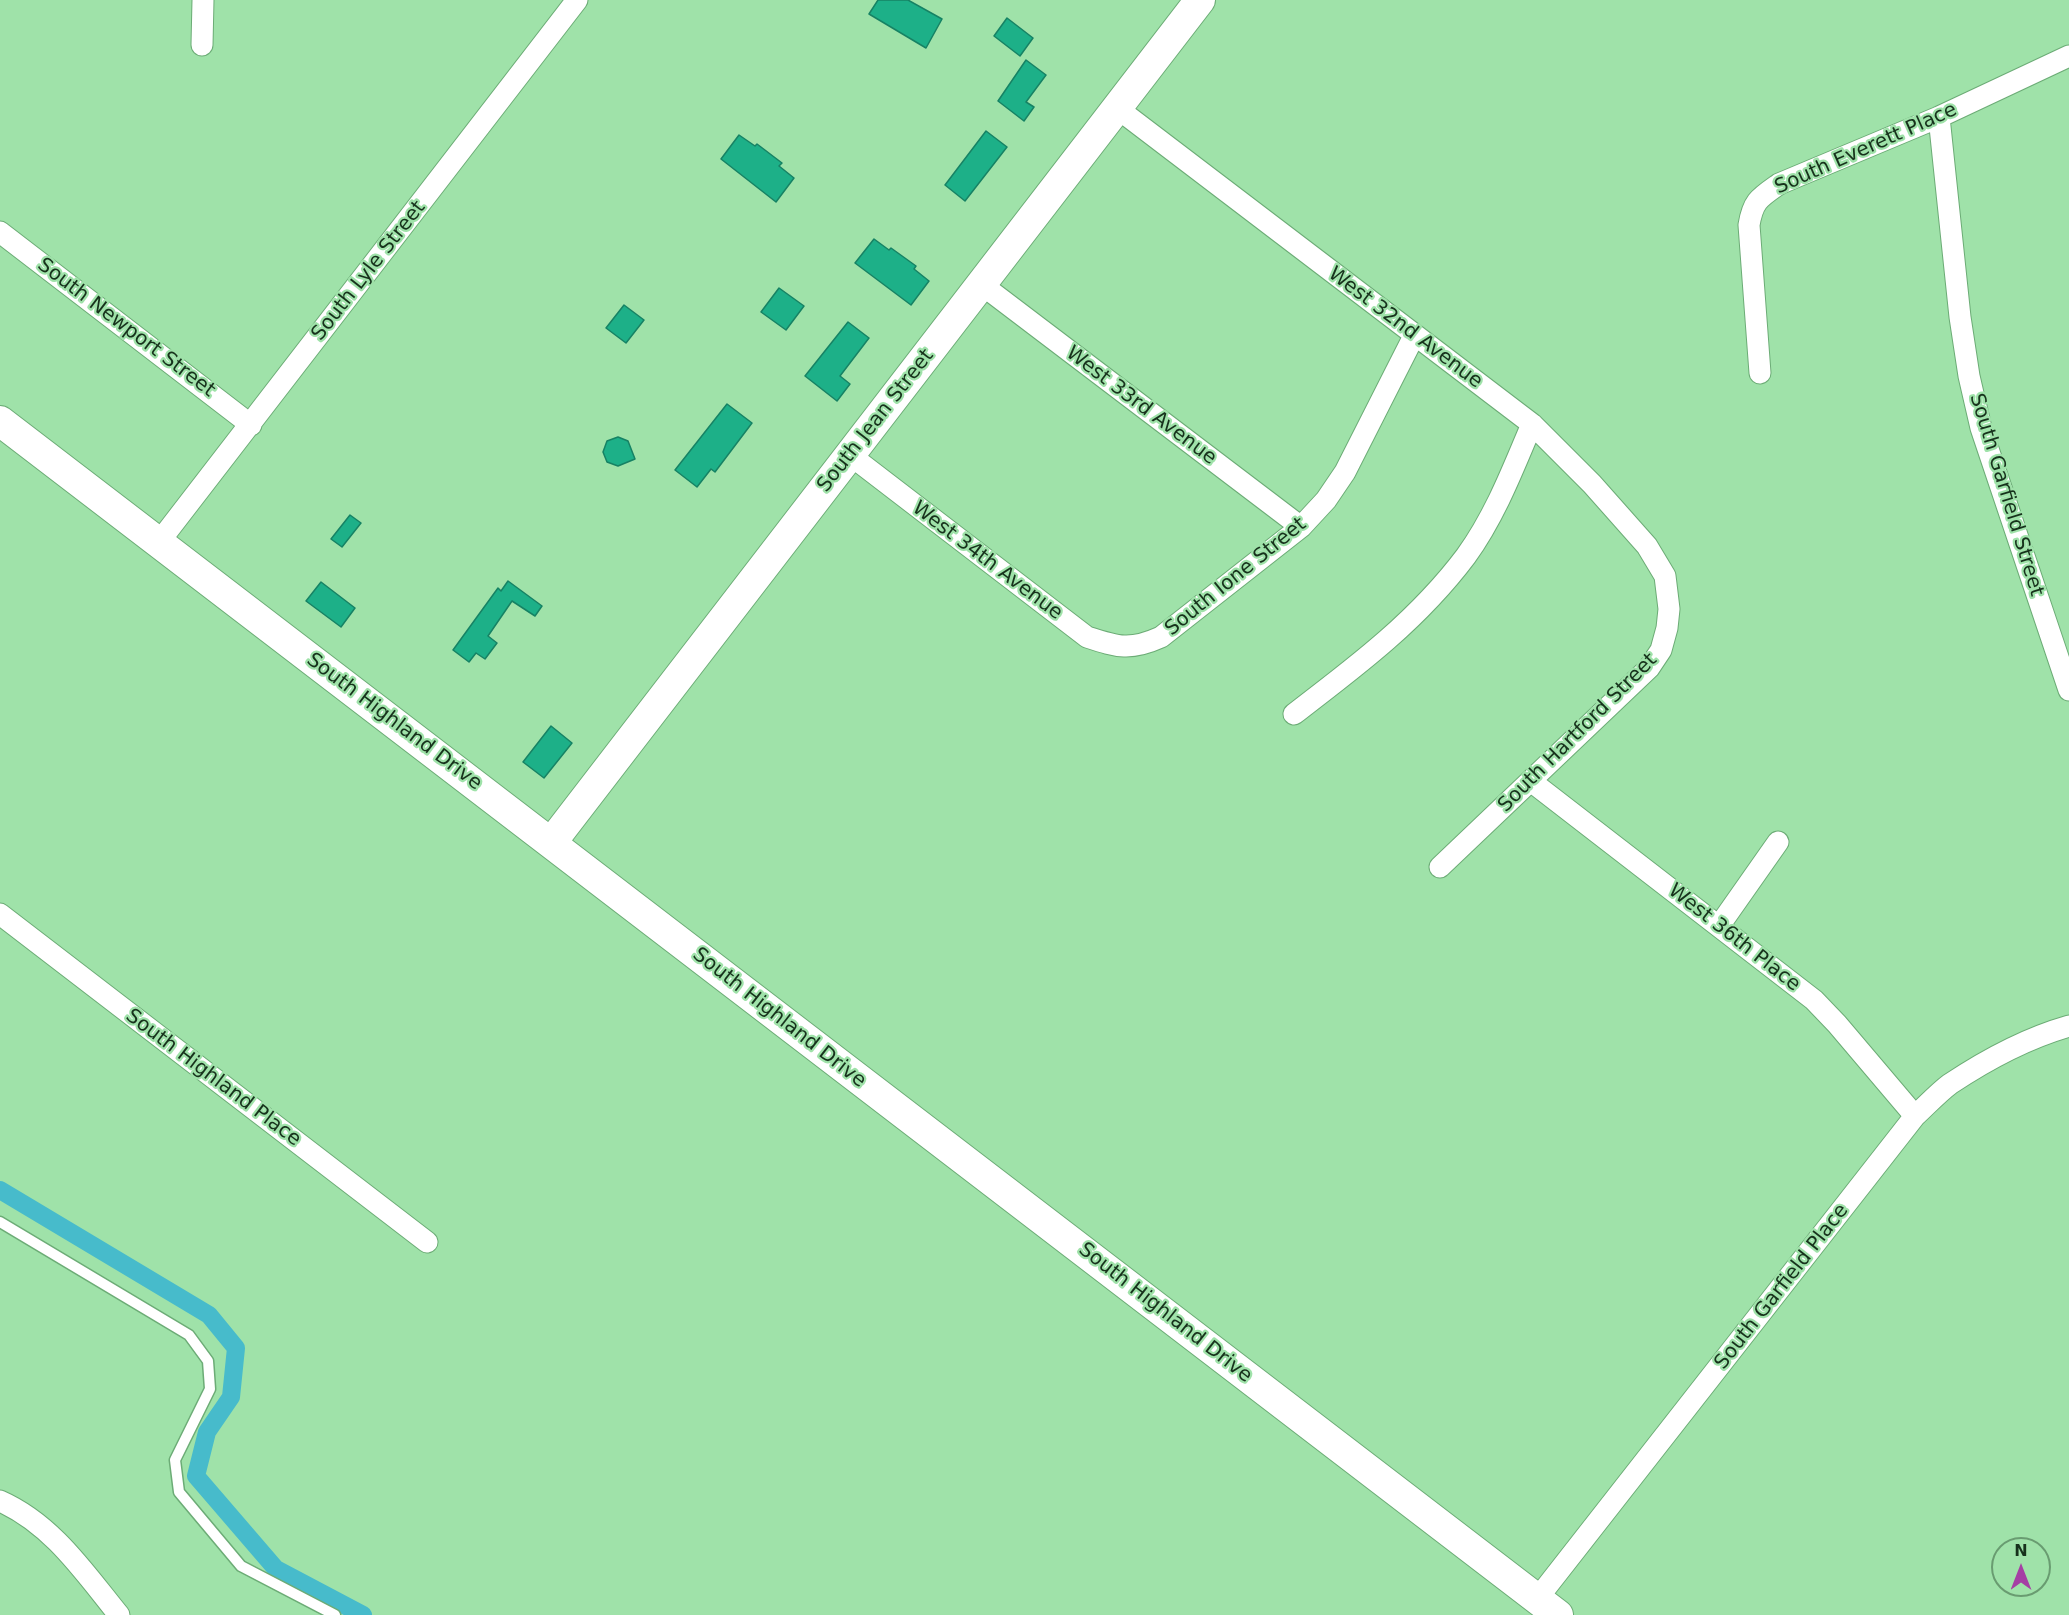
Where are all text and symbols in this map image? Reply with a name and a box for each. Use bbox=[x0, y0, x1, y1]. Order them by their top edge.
street label: South Everett Place bbox=[1771, 98, 1961, 200]
street label: South Lyle Street bbox=[307, 196, 431, 346]
street label: South Newport Street bbox=[32, 253, 220, 403]
street label: West 32nd Avenue bbox=[1323, 262, 1487, 394]
street label: West 33rd Avenue bbox=[1061, 342, 1221, 470]
street label: South Jean Street bbox=[813, 345, 939, 497]
street label: South Garfield Street bbox=[1964, 391, 2048, 599]
street label: West 34th Avenue bbox=[907, 497, 1067, 625]
street label: South Ione Street bbox=[1161, 513, 1311, 641]
street label: South Highland Drive bbox=[302, 648, 486, 796]
street label: South Hartford Street bbox=[1494, 649, 1662, 817]
street label: West 36th Place bbox=[1663, 879, 1805, 997]
street label: South Highland Drive bbox=[688, 943, 870, 1093]
street label: South Highland Place bbox=[121, 1004, 305, 1152]
street label: South Garfield Place bbox=[1710, 1200, 1854, 1374]
street label: South Highland Drive bbox=[1074, 1238, 1256, 1388]
north arrow bbox=[1991, 1537, 2051, 1597]
text: N bbox=[2014, 1541, 2028, 1560]

